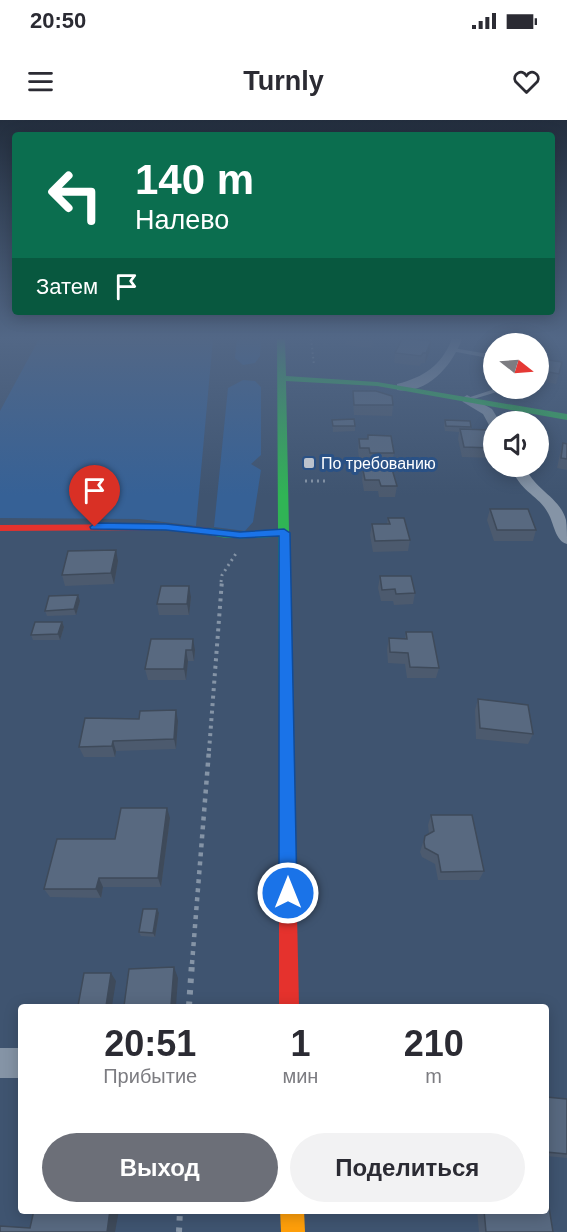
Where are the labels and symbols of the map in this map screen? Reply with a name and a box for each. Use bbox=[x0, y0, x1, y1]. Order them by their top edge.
north arrow bbox=[483, 333, 549, 399]
place label: По требованию bbox=[321, 455, 436, 472]
marker: По требованию bbox=[302, 456, 316, 470]
pin bbox=[69, 465, 120, 527]
position arrow bbox=[256, 861, 320, 925]

